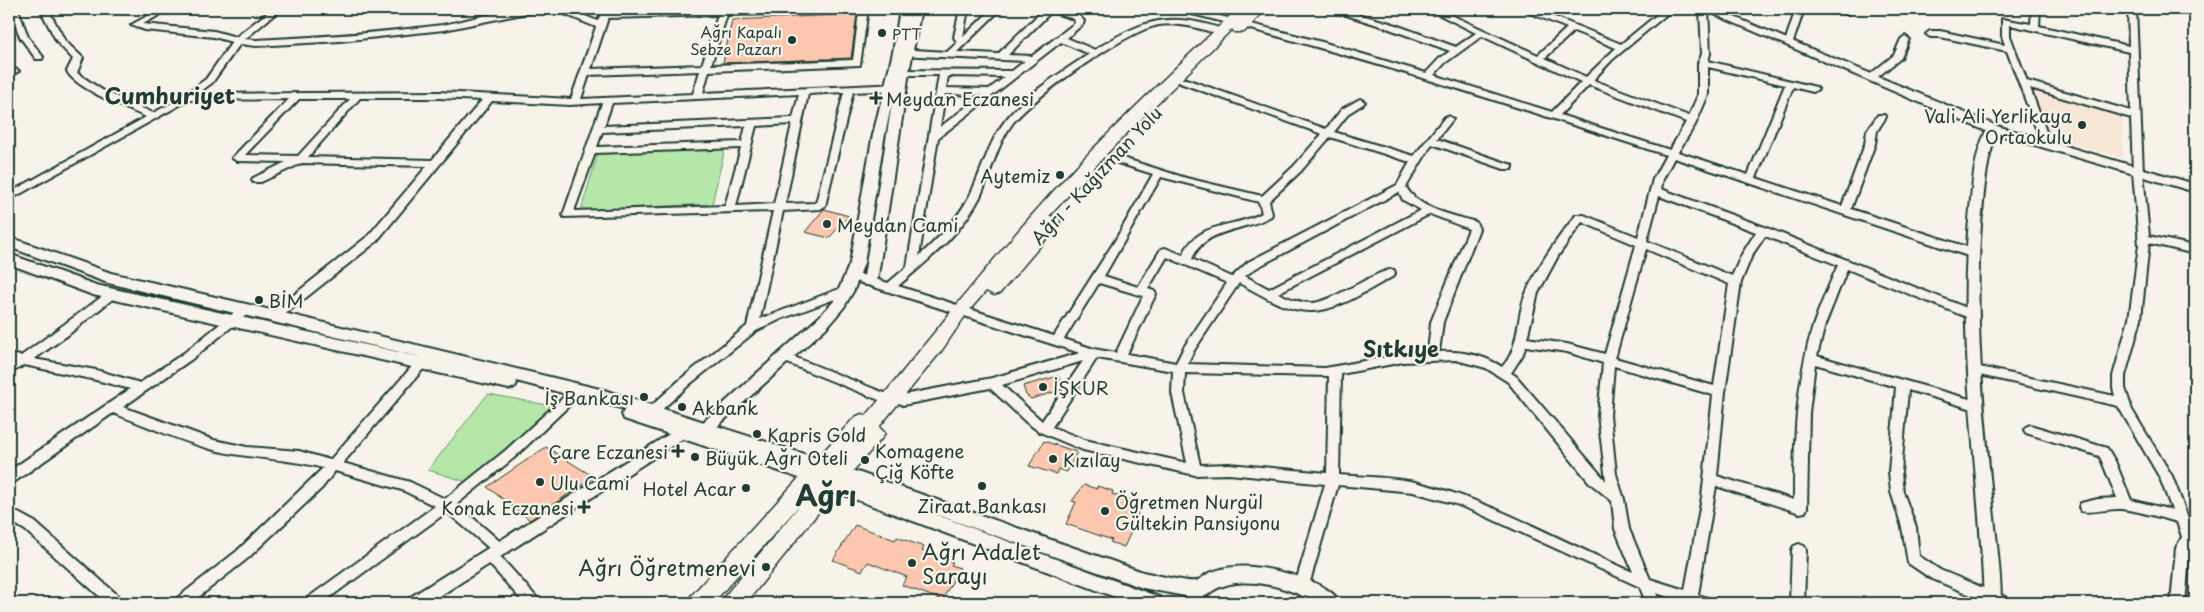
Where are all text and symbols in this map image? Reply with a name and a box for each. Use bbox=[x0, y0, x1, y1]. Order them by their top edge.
place label: Ağrı Kapalı Sebze Pazarı bbox=[690, 20, 782, 60]
place label: PTT bbox=[892, 22, 922, 45]
marker: PTT bbox=[876, 27, 888, 39]
marker: Ağrı Kapalı Sebze Pazarı bbox=[786, 34, 798, 46]
district label: Cumhuriyet bbox=[105, 78, 236, 111]
place label: Meydan Eczanesi bbox=[886, 85, 1034, 112]
marker: Meydan Eczanesi bbox=[870, 92, 882, 104]
street label: Ağrı - Kağızman Yolu bbox=[1024, 100, 1168, 250]
place label: Vali Ali Yerlikaya Ortaokulu bbox=[1924, 102, 2073, 150]
marker: Vali Ali Yerlikaya Ortaokulu bbox=[2076, 119, 2088, 131]
place label: Aytemiz bbox=[980, 162, 1050, 189]
marker: Aytemiz bbox=[1054, 169, 1066, 181]
place label: Meydan Cami bbox=[837, 211, 958, 238]
marker: Meydan Cami bbox=[821, 218, 833, 230]
place label: BİM bbox=[269, 287, 303, 314]
marker: BİM bbox=[253, 294, 265, 306]
district label: Sıtkıye bbox=[1363, 331, 1439, 364]
place label: İŞKUR bbox=[1053, 374, 1109, 401]
marker: İŞKUR bbox=[1037, 381, 1049, 393]
place label: İş Bankası bbox=[545, 384, 634, 411]
marker: İş Bankası bbox=[638, 391, 650, 403]
place label: Akbank bbox=[692, 394, 758, 421]
marker: Akbank bbox=[676, 401, 688, 413]
place label: Kapris Gold bbox=[767, 421, 866, 448]
marker: Kapris Gold bbox=[751, 428, 763, 440]
place label: Komagene Çiğ Köfte bbox=[875, 437, 965, 485]
place label: Çare Eczanesi bbox=[548, 438, 668, 465]
place label: Büyük Ağrı Oteli bbox=[705, 444, 848, 471]
marker: Çare Eczanesi bbox=[672, 445, 684, 457]
place label: Kızılay bbox=[1063, 446, 1121, 473]
marker: Büyük Ağrı Oteli bbox=[689, 451, 701, 463]
marker: Kızılay bbox=[1047, 453, 1059, 465]
marker: Komagene Çiğ Köfte bbox=[859, 454, 871, 466]
place label: Ulu Cami bbox=[550, 469, 630, 496]
district label: Ağrı bbox=[795, 473, 857, 516]
place label: Hotel Acar bbox=[642, 475, 737, 502]
marker: Ulu Cami bbox=[534, 476, 546, 488]
marker: Ziraat Bankası bbox=[976, 480, 988, 492]
marker: Hotel Acar bbox=[740, 482, 752, 494]
place label: Öğretmen Nurgül Gültekin Pansiyonu bbox=[1115, 488, 1280, 536]
place label: Ziraat Bankası bbox=[917, 492, 1047, 519]
place label: Konak Eczanesi bbox=[441, 494, 574, 521]
marker: Konak Eczanesi bbox=[578, 501, 590, 513]
marker: Öğretmen Nurgül Gültekin Pansiyonu bbox=[1099, 505, 1111, 517]
place label: Ağrı Adalet Sarayı bbox=[922, 535, 1041, 591]
place label: Ağrı Öğretmenevi bbox=[578, 551, 756, 583]
marker: Ağrı Adalet Sarayı bbox=[906, 557, 918, 569]
marker: Ağrı Öğretmenevi bbox=[760, 561, 772, 573]

